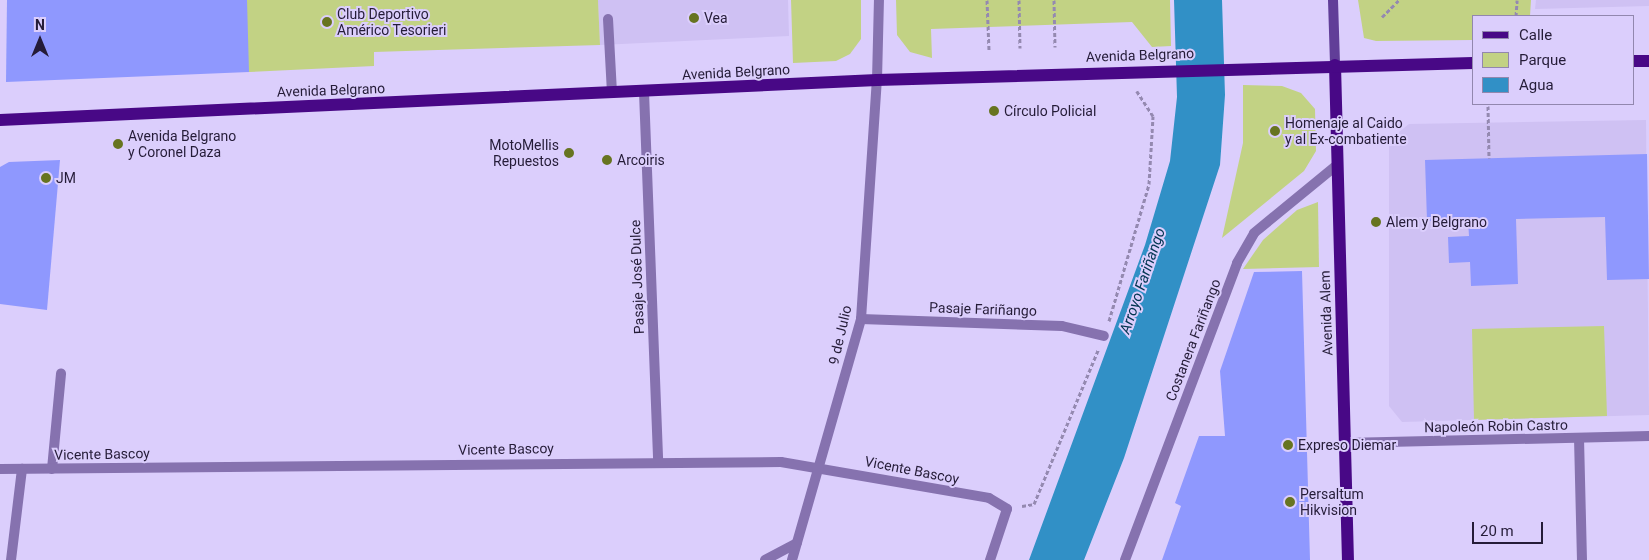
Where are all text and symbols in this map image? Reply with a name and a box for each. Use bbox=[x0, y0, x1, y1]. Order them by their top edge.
place label: Club Deportivo Américo Tesorieri bbox=[337, 6, 447, 38]
place label: Vea bbox=[704, 10, 728, 26]
marker: Vea bbox=[688, 12, 700, 24]
north arrow bbox=[15, 15, 65, 65]
legend bbox=[1472, 15, 1634, 105]
marker: Club Deportivo Américo Tesorieri bbox=[321, 16, 333, 28]
text: N bbox=[35, 17, 45, 33]
text: Calle bbox=[1519, 26, 1552, 44]
street label: Avenida Belgrano bbox=[1086, 45, 1194, 65]
text: Parque bbox=[1519, 51, 1566, 69]
street label: Avenida Belgrano bbox=[682, 61, 790, 83]
text: Agua bbox=[1519, 76, 1554, 94]
street label: Avenida Belgrano bbox=[277, 80, 385, 100]
place label: Círculo Policial bbox=[1004, 103, 1096, 119]
marker: Círculo Policial bbox=[988, 105, 1000, 117]
place label: Homenaje al Caido y al Ex-combatiente bbox=[1285, 115, 1407, 148]
marker: Homenaje al Caido y al Ex-combatiente bbox=[1269, 125, 1281, 137]
place label: Avenida Belgrano y Coronel Daza bbox=[128, 128, 236, 160]
place label: MotoMellis Repuestos bbox=[489, 137, 559, 170]
marker: Avenida Belgrano y Coronel Daza bbox=[112, 138, 124, 150]
marker: MotoMellis Repuestos bbox=[563, 147, 575, 159]
place label: Arcoiris bbox=[617, 152, 665, 168]
marker: Arcoiris bbox=[601, 154, 613, 166]
place label: JM bbox=[56, 170, 76, 186]
marker: JM bbox=[40, 172, 52, 184]
place label: Alem y Belgrano bbox=[1386, 214, 1487, 230]
marker: Alem y Belgrano bbox=[1370, 216, 1382, 228]
street label: Pasaje José Dulce bbox=[627, 220, 647, 334]
water label: Arroyo Fariñango bbox=[1116, 226, 1170, 336]
street label: Avenida Alem bbox=[1316, 270, 1336, 356]
street label: Costanera Fariñango bbox=[1162, 277, 1224, 403]
street label: Pasaje Fariñango bbox=[929, 299, 1037, 319]
street label: 9 de Julio bbox=[825, 304, 855, 366]
street label: Napoleón Robin Castro bbox=[1424, 416, 1568, 436]
place label: Expreso Diemar bbox=[1298, 437, 1396, 453]
marker: Expreso Diemar bbox=[1282, 439, 1294, 451]
street label: Vicente Bascoy bbox=[458, 440, 554, 458]
street label: Vicente Bascoy bbox=[54, 445, 150, 463]
street label: Vicente Bascoy bbox=[863, 453, 961, 487]
place label: Persaltum Hikvision bbox=[1300, 486, 1364, 518]
marker: Persaltum Hikvision bbox=[1284, 496, 1296, 508]
scale bar bbox=[1474, 512, 1545, 544]
text: 20 m bbox=[1480, 522, 1514, 540]

